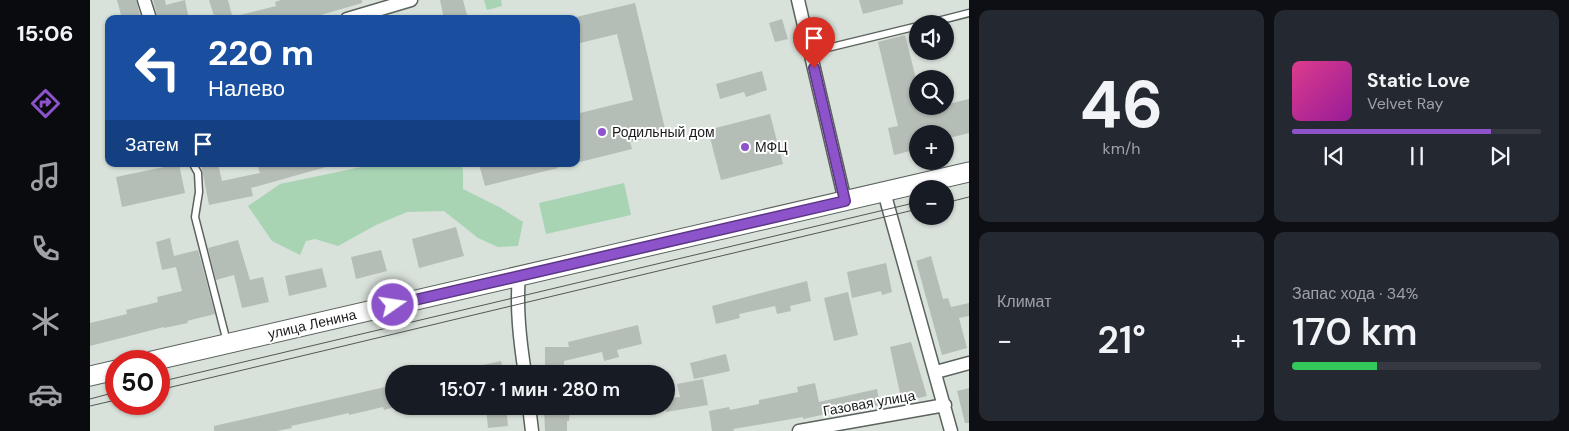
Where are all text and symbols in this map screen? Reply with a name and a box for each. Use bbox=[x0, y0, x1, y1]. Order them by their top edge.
map controls bbox=[909, 15, 954, 225]
button: sound bbox=[909, 15, 954, 60]
pin bbox=[793, 17, 835, 68]
text: 15:06 bbox=[17, 19, 73, 48]
icon: arrive bbox=[800, 24, 828, 52]
text: 220 m bbox=[208, 30, 314, 76]
icon: left bbox=[125, 35, 190, 100]
text: 46 bbox=[1080, 63, 1163, 147]
text: Static Love bbox=[1367, 68, 1470, 93]
button: search bbox=[909, 70, 954, 115]
text: Налево bbox=[208, 74, 285, 103]
icon: directions bbox=[28, 86, 63, 121]
text: Velvet Ray bbox=[1367, 93, 1443, 114]
place label: Родильный дом bbox=[612, 123, 715, 141]
button: + bbox=[909, 125, 954, 170]
marker: Родильный дом bbox=[596, 126, 608, 138]
icon: arrive bbox=[189, 130, 217, 158]
text: Затем bbox=[125, 132, 179, 157]
place label: МФЦ bbox=[755, 138, 788, 156]
text: km/h bbox=[1103, 138, 1140, 159]
marker: МФЦ bbox=[739, 141, 751, 153]
icon: previous bbox=[1320, 142, 1348, 170]
icon: pause bbox=[1403, 142, 1431, 170]
icon: next bbox=[1486, 142, 1514, 170]
icon: music bbox=[28, 159, 63, 194]
button: − bbox=[909, 180, 954, 225]
icon: phone bbox=[28, 231, 63, 266]
position arrow bbox=[366, 278, 418, 330]
text: Запас хода · 34% bbox=[1292, 283, 1418, 304]
text: Климат bbox=[997, 291, 1051, 312]
icon: climate bbox=[28, 304, 63, 339]
street label: улица Ленина bbox=[266, 305, 358, 343]
text: 170 km bbox=[1292, 307, 1417, 357]
text: 21° bbox=[1097, 315, 1146, 365]
text: − bbox=[997, 322, 1012, 359]
text: + bbox=[1231, 322, 1246, 359]
speed limit sign: 50 bbox=[105, 350, 170, 415]
icon: car bbox=[28, 377, 63, 412]
text: 15:07 · 1 мин · 280 m bbox=[440, 377, 620, 402]
street label: Газовая улица bbox=[821, 386, 917, 420]

